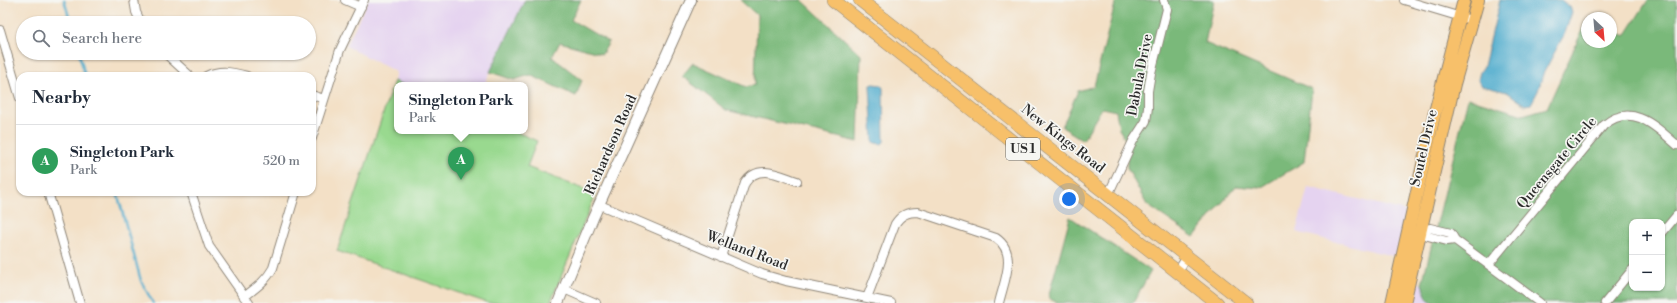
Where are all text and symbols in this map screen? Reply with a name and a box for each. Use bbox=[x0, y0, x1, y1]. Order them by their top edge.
north arrow bbox=[1581, 12, 1617, 48]
search box bbox=[16, 16, 316, 60]
icon: search bbox=[30, 27, 52, 49]
text: Search here bbox=[62, 29, 142, 48]
street label: Dabula Drive bbox=[1123, 32, 1157, 118]
popup bbox=[394, 82, 528, 134]
text: Nearby bbox=[32, 87, 91, 109]
text: Singleton Park bbox=[409, 91, 513, 110]
street label: Richardson Road bbox=[581, 92, 641, 198]
street label: New Kings Road bbox=[1017, 101, 1109, 177]
street label: Soutel Drive bbox=[1406, 108, 1442, 188]
text: Park bbox=[409, 110, 436, 126]
street label: Queensgate Circle bbox=[1513, 113, 1601, 213]
road number: US 1 bbox=[1006, 138, 1040, 160]
text: Singleton Park bbox=[70, 143, 174, 162]
pin: A bbox=[448, 147, 474, 180]
text: A bbox=[40, 153, 50, 169]
text: 520 m bbox=[263, 153, 300, 169]
text: Park bbox=[70, 162, 97, 178]
your location bbox=[1059, 189, 1079, 209]
map controls bbox=[1629, 219, 1665, 291]
button: + bbox=[1629, 219, 1665, 255]
street label: Welland Road bbox=[703, 227, 790, 275]
button: − bbox=[1629, 255, 1665, 291]

